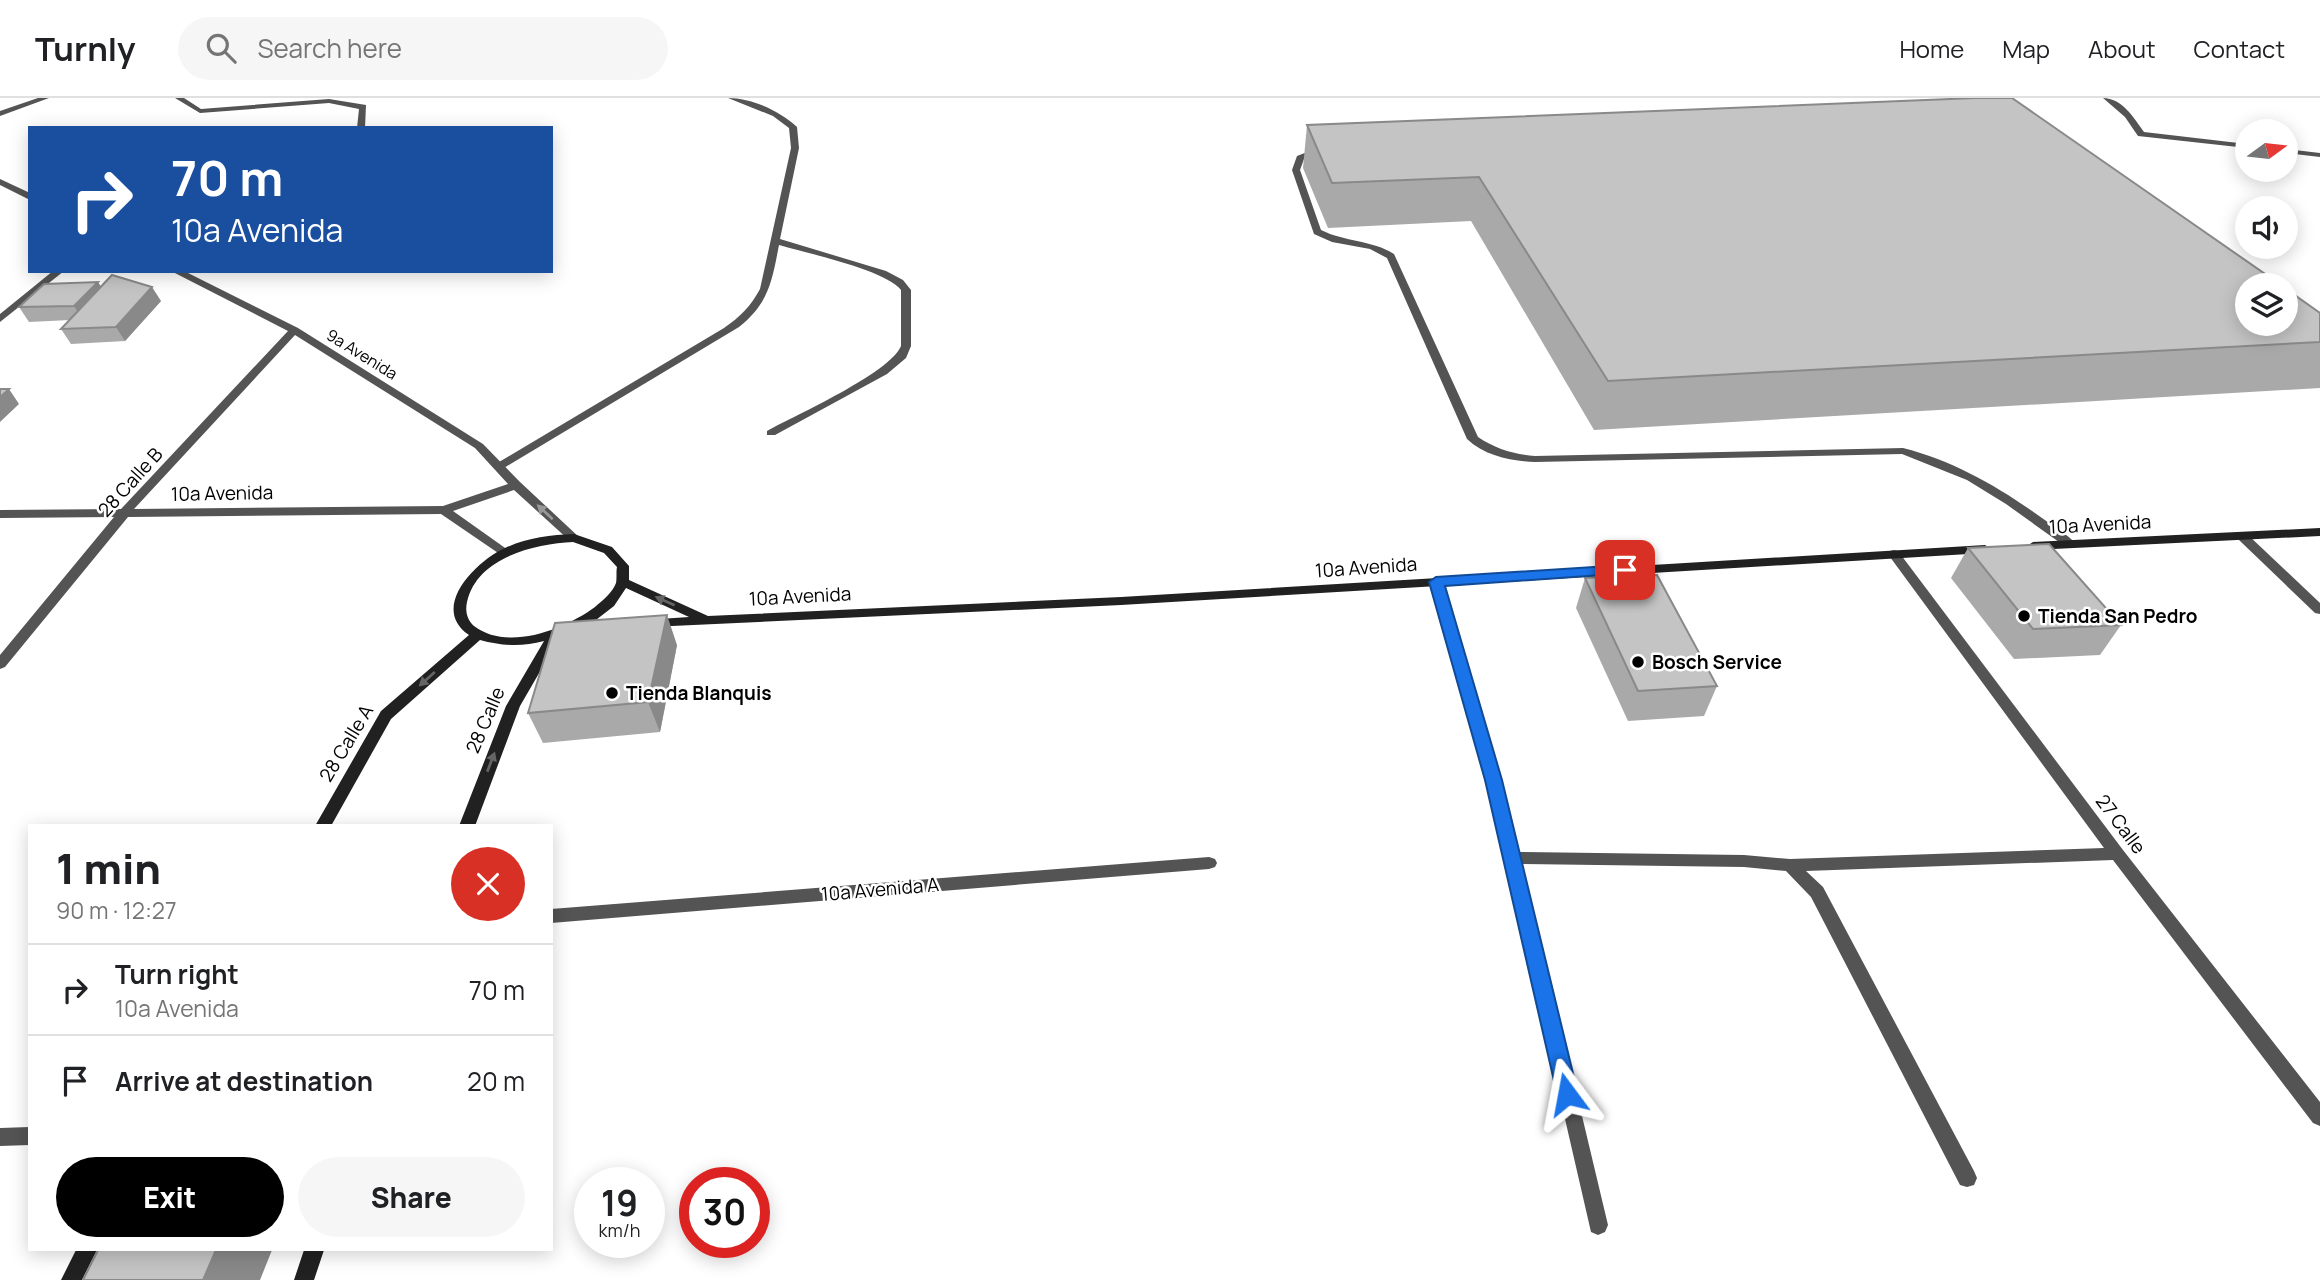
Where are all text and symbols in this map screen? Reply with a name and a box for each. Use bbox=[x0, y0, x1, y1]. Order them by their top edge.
search box bbox=[178, 17, 668, 80]
text: Turnly bbox=[35, 26, 136, 71]
icon: search bbox=[202, 29, 240, 67]
text: Search here bbox=[258, 30, 402, 66]
text: Home bbox=[1899, 32, 1964, 65]
text: Map bbox=[2002, 32, 2050, 65]
text: About bbox=[2088, 32, 2156, 65]
text: Contact bbox=[2194, 32, 2285, 65]
north arrow bbox=[2235, 119, 2298, 182]
map controls bbox=[2235, 119, 2298, 336]
text: 70 m bbox=[171, 144, 283, 211]
icon: right bbox=[56, 154, 147, 245]
button: sound bbox=[2235, 196, 2298, 259]
text: 10a Avenida bbox=[171, 208, 343, 252]
button: layers bbox=[2235, 273, 2298, 336]
street label: 9a Avenida bbox=[322, 323, 402, 385]
street label: 28 Calle B bbox=[92, 441, 168, 522]
street label: 10a Avenida bbox=[171, 479, 273, 507]
one-way arrow bbox=[536, 504, 554, 520]
street label: 10a Avenida bbox=[2048, 508, 2152, 540]
pin bbox=[1595, 540, 1655, 600]
street label: 10a Avenida bbox=[1314, 550, 1418, 584]
icon: arrive bbox=[1606, 551, 1644, 589]
street label: 10a Avenida bbox=[748, 580, 852, 612]
one-way arrow bbox=[655, 595, 676, 606]
place label: Tienda San Pedro bbox=[2038, 603, 2198, 629]
marker: Tienda San Pedro bbox=[2016, 608, 2032, 624]
place label: Bosch Service bbox=[1652, 649, 1782, 675]
marker: Bosch Service bbox=[1630, 654, 1646, 670]
one-way arrow bbox=[418, 671, 435, 687]
place label: Tienda Blanquis bbox=[626, 680, 772, 706]
street label: 28 Calle bbox=[459, 683, 511, 757]
marker: Tienda Blanquis bbox=[604, 685, 620, 701]
street label: 28 Calle A bbox=[313, 700, 379, 786]
one-way arrow bbox=[486, 752, 497, 773]
street label: 27 Calle bbox=[2090, 789, 2152, 859]
text: 1 min bbox=[56, 839, 161, 897]
button: close bbox=[451, 847, 525, 921]
street label: 10a Avenida A bbox=[820, 871, 940, 907]
text: 90 m · 12:27 bbox=[56, 894, 176, 926]
text: Turn right bbox=[115, 956, 239, 992]
icon: right bbox=[56, 971, 94, 1009]
text: 70 m bbox=[469, 972, 525, 1008]
text: 10a Avenida bbox=[115, 992, 239, 1024]
position arrow bbox=[1530, 1057, 1604, 1131]
icon: arrive bbox=[56, 1062, 94, 1100]
text: Arrive at destination bbox=[115, 1063, 373, 1099]
text: 20 m bbox=[467, 1063, 525, 1099]
button: Exit bbox=[56, 1157, 284, 1237]
button: Share bbox=[298, 1157, 525, 1237]
speed limit sign: 30 bbox=[679, 1167, 770, 1258]
text: 19 bbox=[601, 1179, 638, 1227]
text: km/h bbox=[599, 1218, 640, 1242]

